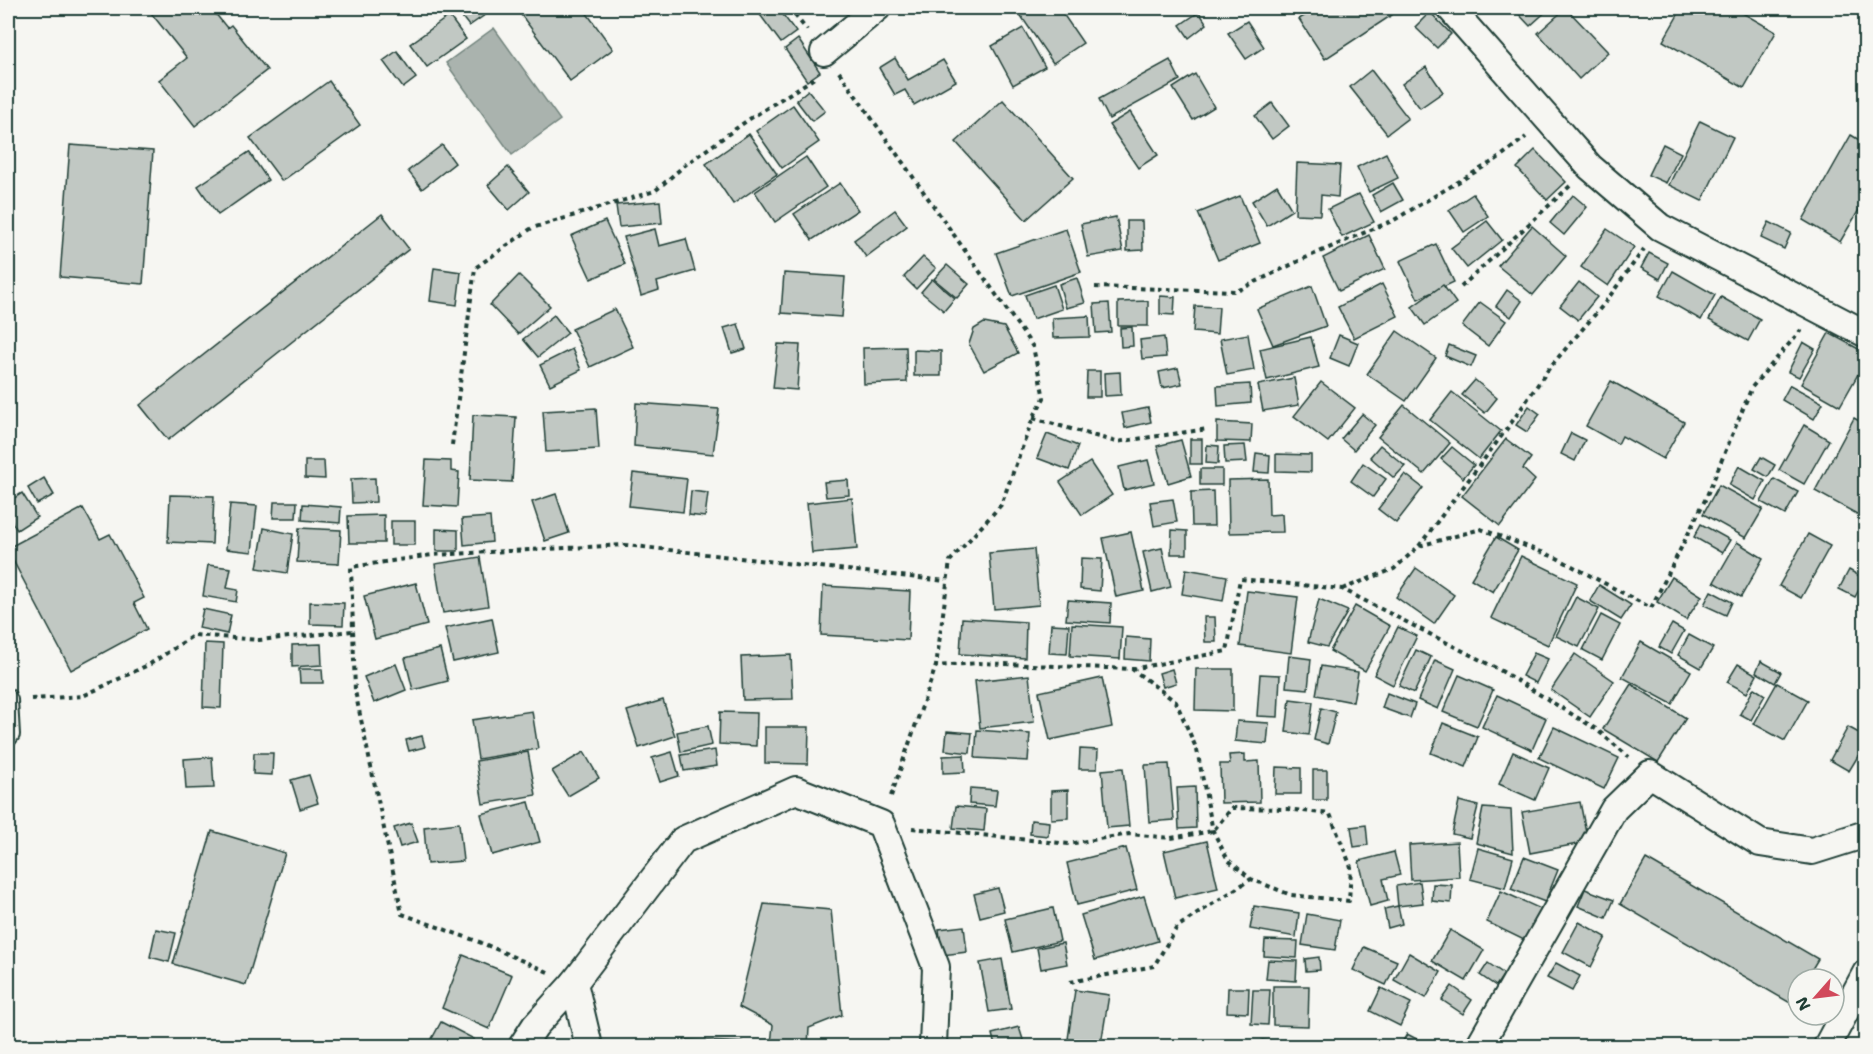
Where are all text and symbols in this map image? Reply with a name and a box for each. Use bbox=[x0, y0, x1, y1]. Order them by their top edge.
north arrow bbox=[1786, 967, 1846, 1027]
text: N bbox=[1791, 993, 1815, 1014]

